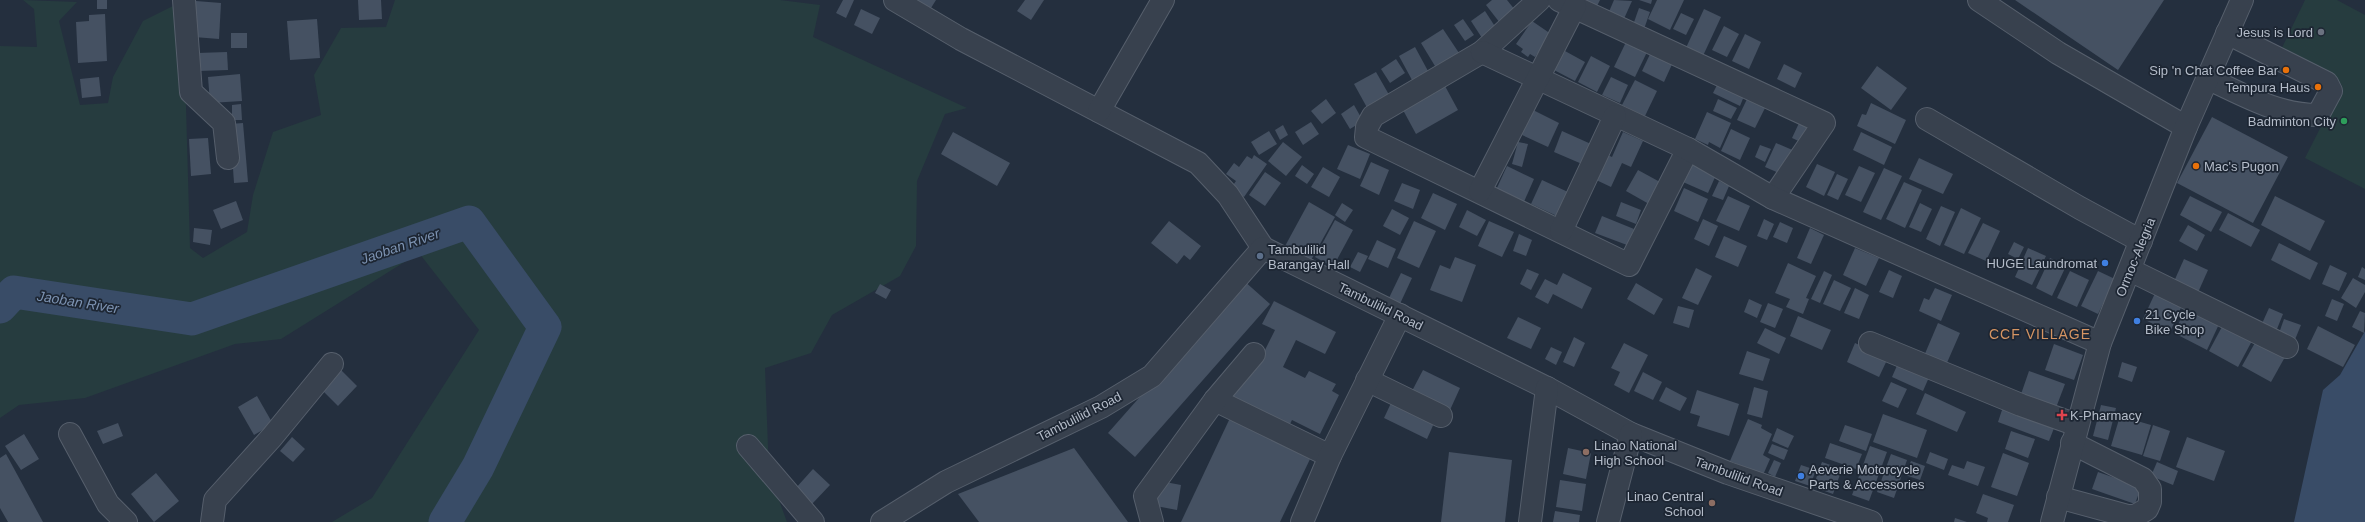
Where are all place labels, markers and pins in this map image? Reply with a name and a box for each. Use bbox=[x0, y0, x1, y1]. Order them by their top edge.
place label: Jesus is Lord bbox=[2236, 25, 2313, 40]
marker: Jesus is Lord bbox=[2316, 27, 2326, 37]
place label: Sip 'n Chat Coffee Bar bbox=[2149, 63, 2279, 78]
marker: Sip 'n Chat Coffee Bar bbox=[2281, 65, 2291, 75]
place label: Tempura Haus bbox=[2225, 80, 2310, 95]
marker: Tempura Haus bbox=[2313, 82, 2323, 92]
place label: Badminton City bbox=[2248, 114, 2336, 129]
marker: Badminton City bbox=[2339, 116, 2349, 126]
place label: Mac's Pugon bbox=[2204, 159, 2279, 174]
marker: Mac's Pugon bbox=[2191, 161, 2201, 171]
place label: Tambulilid Barangay Hall bbox=[1268, 242, 1350, 272]
marker: Tambulilid Barangay Hall bbox=[1255, 251, 1265, 261]
place label: HUGE Laundromat bbox=[1986, 256, 2097, 271]
marker: HUGE Laundromat bbox=[2100, 258, 2110, 268]
place label: 21 Cycle Bike Shop bbox=[2145, 307, 2204, 337]
marker: 21 Cycle Bike Shop bbox=[2132, 316, 2142, 326]
place label: K-Pharmacy bbox=[2070, 408, 2142, 423]
marker: K-Pharmacy bbox=[2057, 410, 2067, 420]
place label: Linao National High School bbox=[1594, 438, 1677, 468]
marker: Linao National High School bbox=[1581, 447, 1591, 457]
place label: Aeverie Motorcycle Parts & Accessories bbox=[1809, 462, 1925, 492]
marker: Aeverie Motorcycle Parts & Accessories bbox=[1796, 471, 1806, 481]
place label: Linao Central School bbox=[1627, 489, 1704, 519]
marker: Linao Central School bbox=[1707, 498, 1717, 508]

